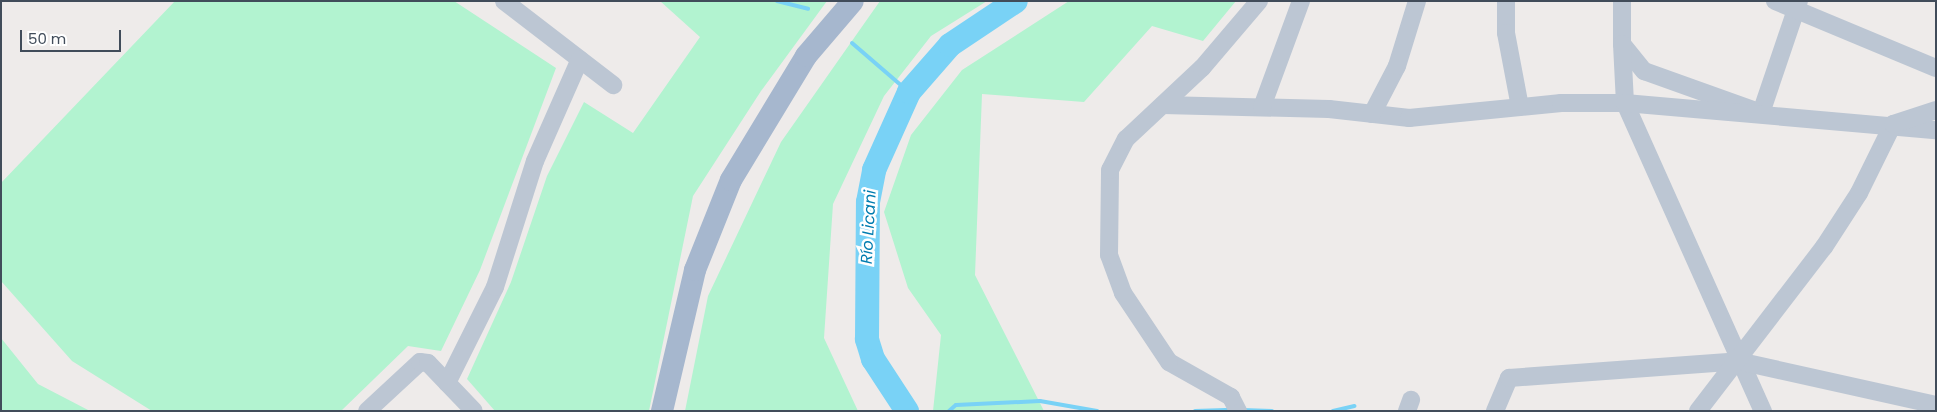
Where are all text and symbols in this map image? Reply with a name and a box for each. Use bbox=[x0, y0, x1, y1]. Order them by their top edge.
scale bar bbox=[22, 20, 124, 52]
text: 50 m bbox=[28, 28, 66, 49]
water label: Río Licani bbox=[857, 189, 881, 265]

